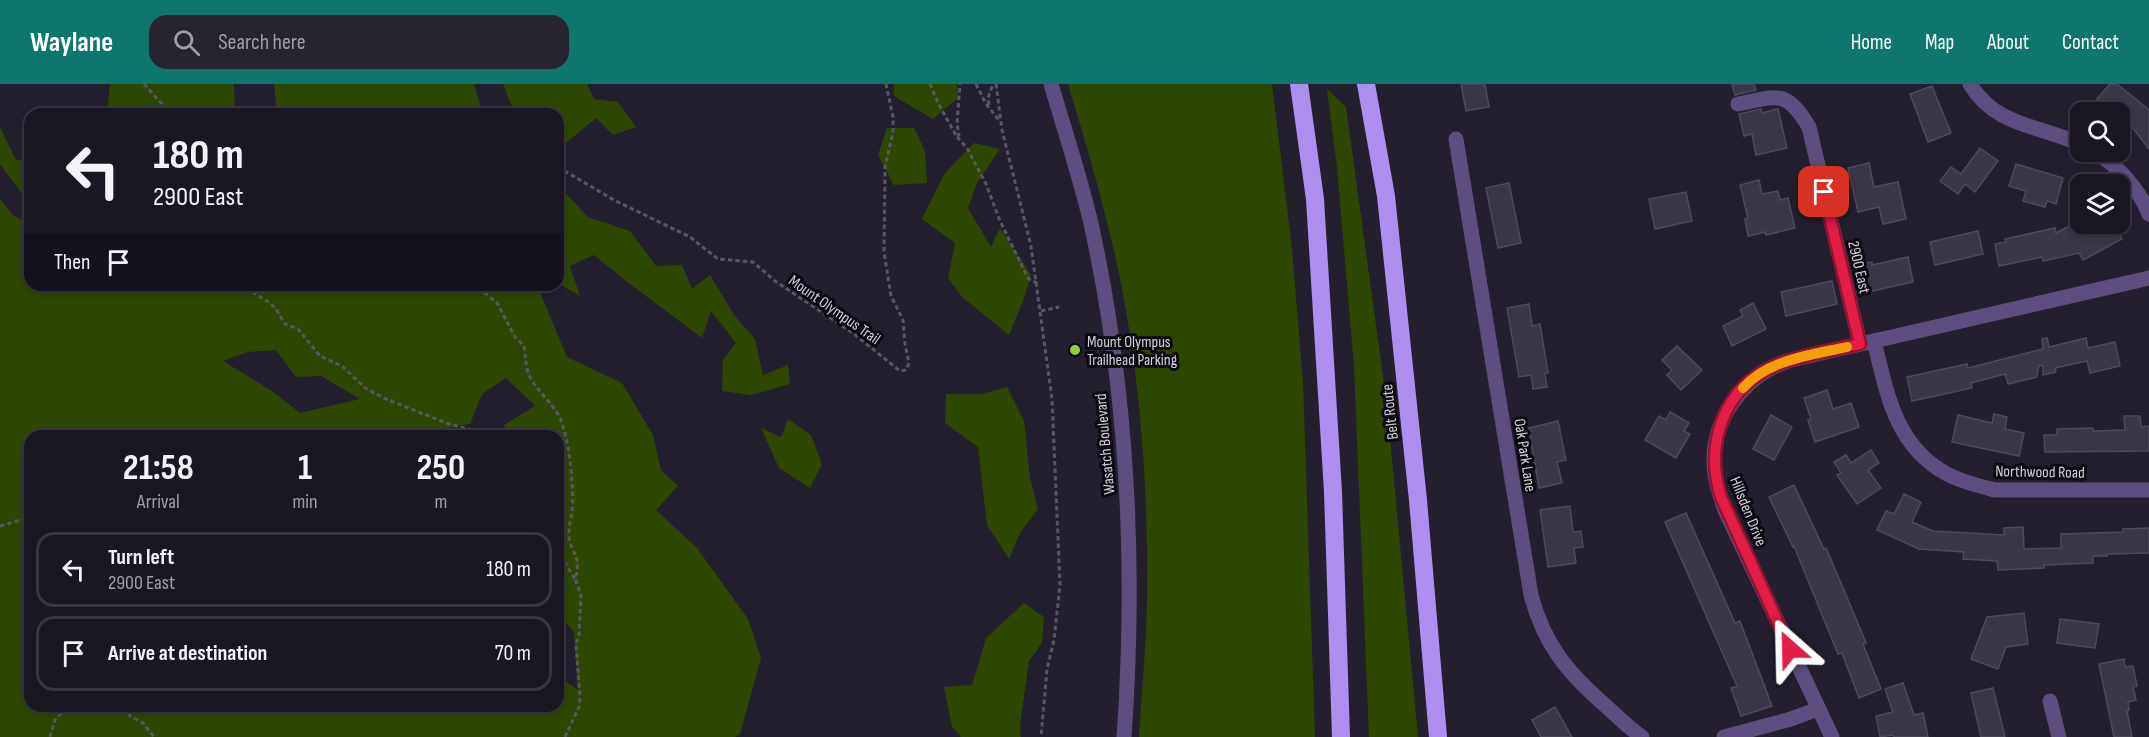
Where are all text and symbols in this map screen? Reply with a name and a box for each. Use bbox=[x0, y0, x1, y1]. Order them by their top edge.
search box bbox=[149, 15, 569, 69]
text: Waylane bbox=[30, 26, 113, 59]
icon: search bbox=[170, 26, 203, 59]
text: Search here bbox=[218, 29, 306, 56]
text: Home bbox=[1851, 30, 1892, 55]
text: Map bbox=[1925, 30, 1954, 55]
text: About bbox=[1987, 30, 2029, 55]
text: Contact bbox=[2062, 30, 2119, 55]
map controls bbox=[2070, 102, 2130, 234]
button: search bbox=[2070, 102, 2130, 162]
text: 180 m bbox=[153, 130, 244, 181]
icon: left bbox=[54, 132, 132, 210]
pin bbox=[1798, 166, 1849, 217]
button: layers bbox=[2070, 174, 2130, 234]
icon: arrive bbox=[1807, 175, 1840, 208]
text: 2900 East bbox=[153, 181, 244, 213]
street label: 2900 East bbox=[1843, 239, 1874, 296]
icon: arrive bbox=[102, 246, 135, 279]
text: Then bbox=[54, 249, 90, 276]
street label: Mount Olympus Trail bbox=[785, 272, 884, 349]
place label: Mount Olympus Trailhead Parking bbox=[1087, 333, 1177, 370]
marker: Mount Olympus Trailhead Parking bbox=[1068, 343, 1082, 357]
street label: Belt Route bbox=[1378, 383, 1403, 441]
street label: Wasatch Boulevard bbox=[1092, 393, 1119, 495]
street label: Oak Park Lane bbox=[1509, 417, 1540, 493]
text: 21:58 bbox=[123, 447, 194, 490]
text: 1 bbox=[298, 447, 312, 490]
text: 250 bbox=[416, 447, 465, 490]
street label: Northwood Road bbox=[1995, 462, 2085, 483]
street label: Hillsden Drive bbox=[1725, 474, 1770, 549]
text: Arrival bbox=[137, 490, 180, 514]
text: min bbox=[292, 490, 318, 514]
text: m bbox=[434, 490, 447, 514]
text: Turn left bbox=[108, 544, 174, 571]
icon: left bbox=[57, 553, 90, 586]
text: 180 m bbox=[486, 556, 531, 583]
text: 2900 East bbox=[108, 571, 175, 595]
position arrow bbox=[1758, 617, 1822, 681]
icon: arrive bbox=[57, 637, 90, 670]
text: Arrive at destination bbox=[108, 640, 267, 667]
text: 70 m bbox=[495, 640, 531, 667]

